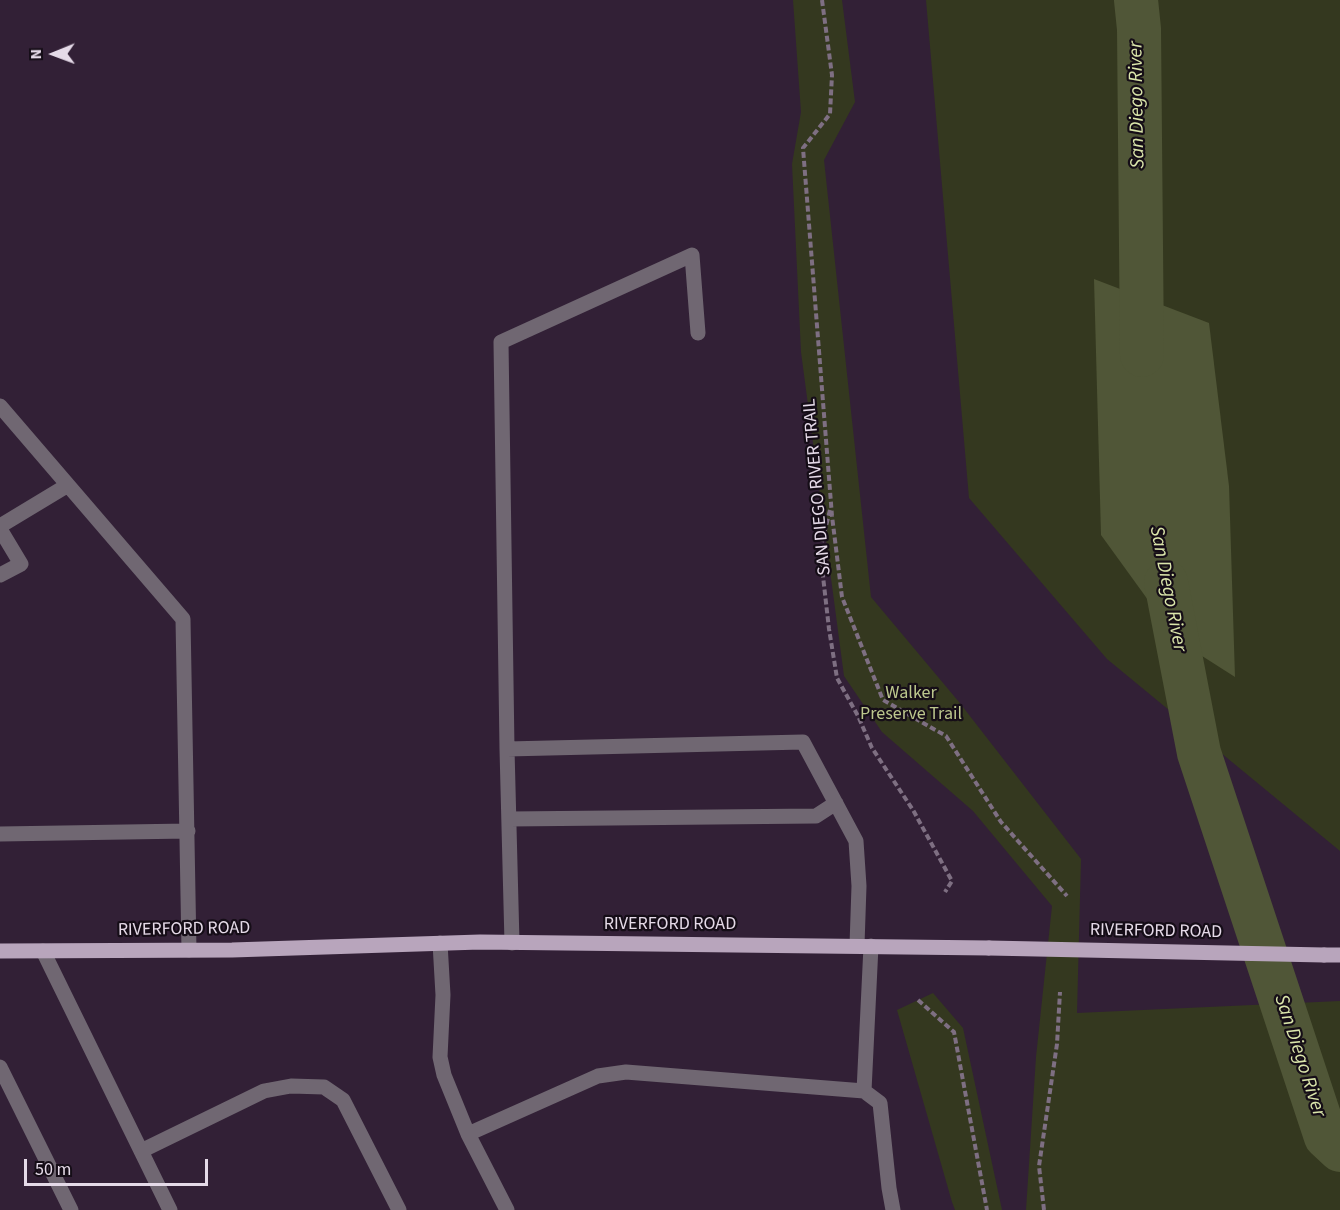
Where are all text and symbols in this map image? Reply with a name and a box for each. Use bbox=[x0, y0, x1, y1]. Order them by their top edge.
north arrow bbox=[24, 24, 84, 84]
water label: San Diego River bbox=[1125, 41, 1151, 169]
text: N bbox=[25, 49, 47, 60]
street label: SAN DIEGO RIVER TRAIL bbox=[800, 398, 836, 576]
water label: San Diego River bbox=[1143, 524, 1191, 654]
park label: Walker Preserve Trail bbox=[860, 683, 962, 726]
street label: RIVERFORD ROAD bbox=[604, 914, 736, 936]
street label: RIVERFORD ROAD bbox=[118, 918, 250, 942]
street label: RIVERFORD ROAD bbox=[1090, 920, 1222, 944]
water label: San Diego River bbox=[1268, 992, 1330, 1120]
scale bar bbox=[27, 1147, 212, 1185]
text: 50 m bbox=[35, 1157, 71, 1182]

